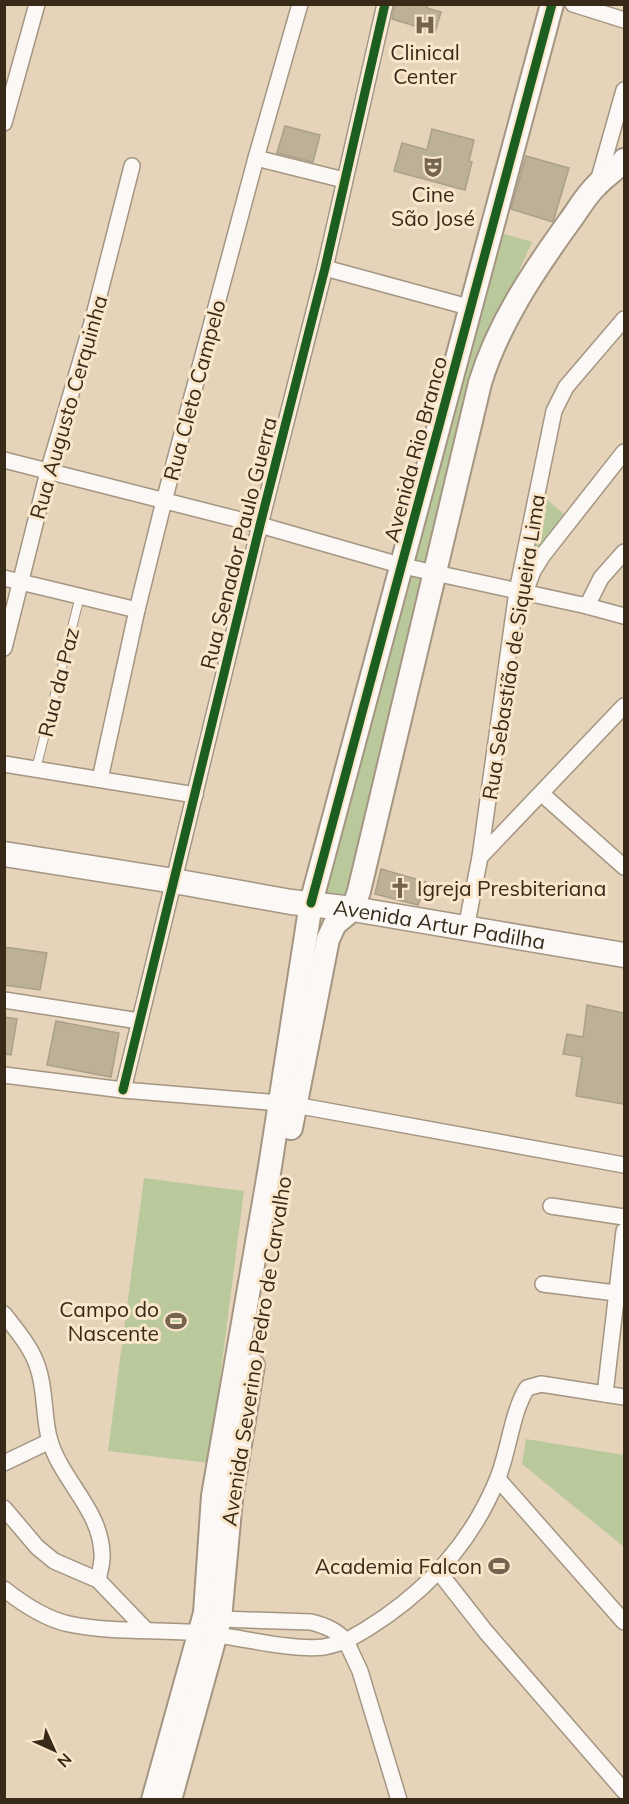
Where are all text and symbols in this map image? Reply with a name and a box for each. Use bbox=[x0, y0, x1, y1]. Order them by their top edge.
hospital icon: Clinical Center bbox=[413, 13, 437, 37]
place label: Clinical Center bbox=[390, 39, 460, 89]
theatre icon: Cine São José bbox=[421, 155, 445, 179]
place label: Cine São José bbox=[391, 181, 475, 231]
street label: Rua Augusto Cerquinha bbox=[24, 292, 112, 522]
street label: Rua Cleto Campelo bbox=[157, 297, 231, 483]
street label: Avenida Rio Branco bbox=[378, 353, 452, 545]
street label: Rua Senador Paulo Guerra bbox=[194, 414, 282, 672]
street label: Rua Sebastião de Siqueira Lima bbox=[476, 492, 550, 802]
street label: Rua da Paz bbox=[32, 624, 84, 740]
place label: Igreja Presbiteriana bbox=[417, 875, 606, 901]
church icon: Igreja Presbiteriana bbox=[388, 876, 412, 900]
street label: Avenida Artur Padilha bbox=[332, 894, 547, 954]
street label: Avenida Severino Pedro de Carvalho bbox=[215, 1174, 297, 1528]
place label: Campo do Nascente bbox=[59, 1296, 159, 1346]
sports icon: Campo do Nascente bbox=[164, 1309, 188, 1333]
place label: Academia Falcon bbox=[315, 1553, 482, 1579]
sports icon: Academia Falcon bbox=[487, 1554, 511, 1578]
north arrow bbox=[24, 1720, 84, 1780]
text: N bbox=[53, 1749, 76, 1772]

